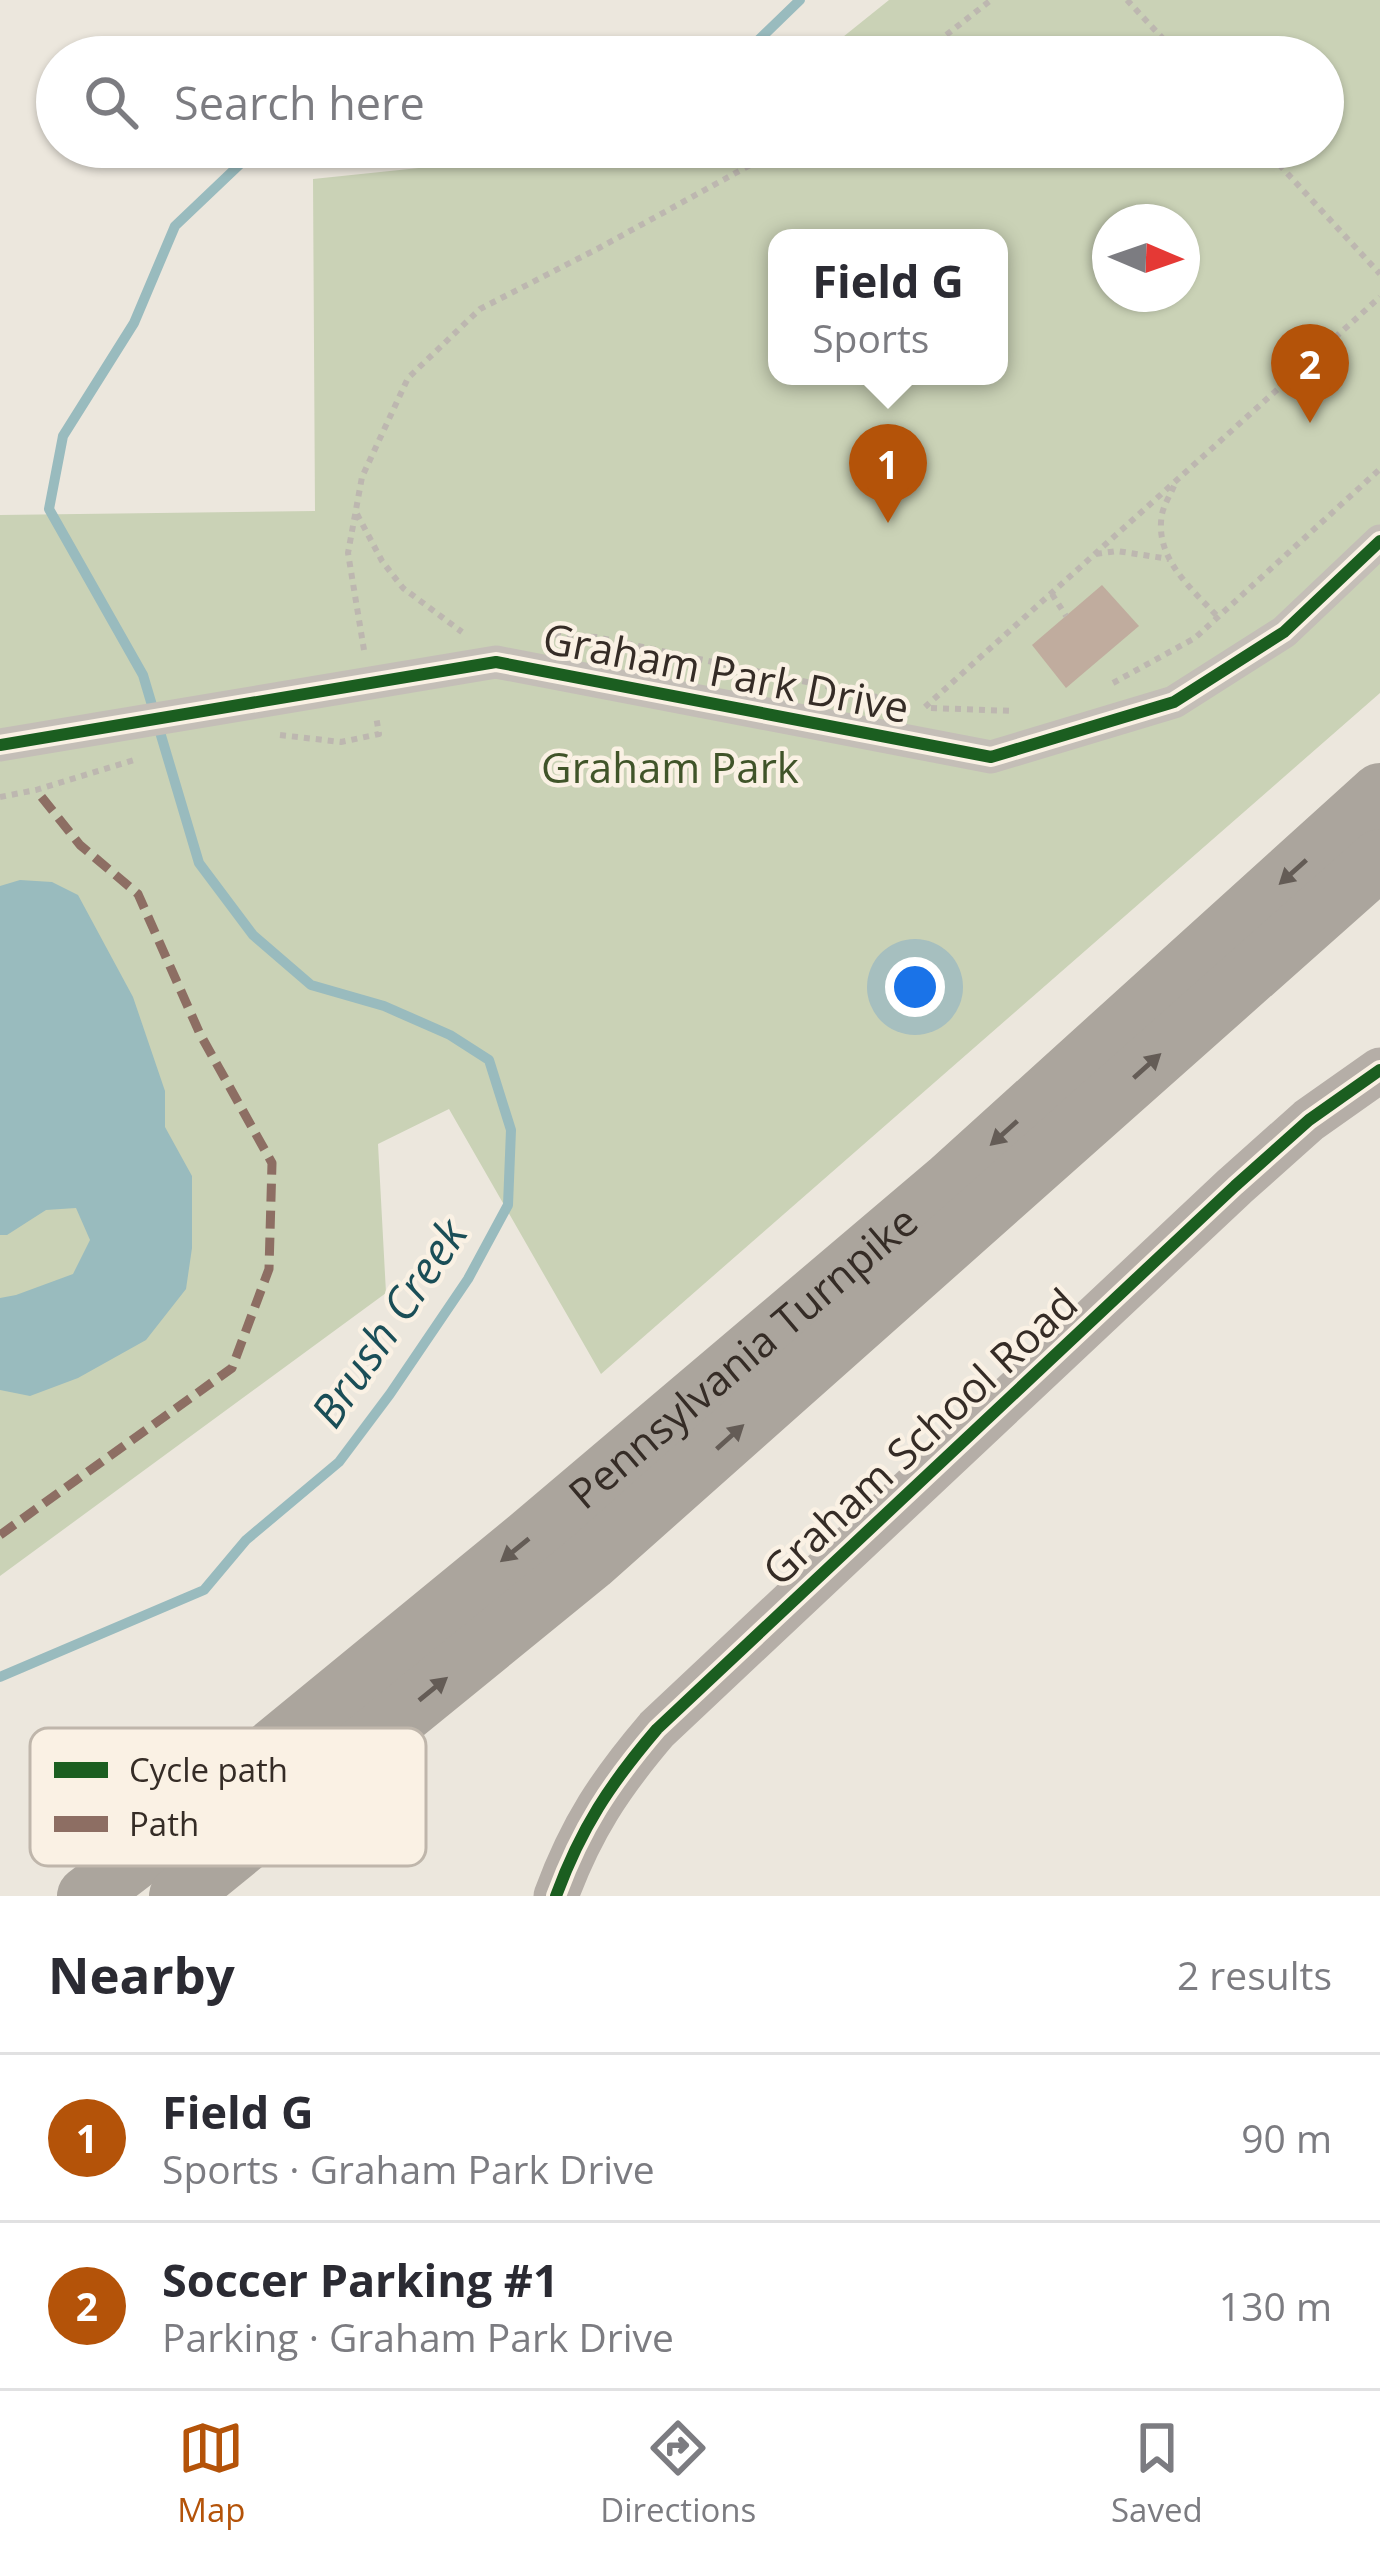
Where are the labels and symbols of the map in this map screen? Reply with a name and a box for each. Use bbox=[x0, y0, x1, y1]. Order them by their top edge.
north arrow bbox=[1092, 204, 1200, 312]
pin: 2 bbox=[1271, 324, 1349, 423]
pin: 1 bbox=[849, 424, 927, 523]
street label: Graham Park Drive bbox=[539, 608, 914, 735]
park label: Graham Park bbox=[541, 738, 799, 795]
one-way arrow bbox=[1279, 858, 1308, 885]
your location bbox=[885, 957, 945, 1017]
one-way arrow bbox=[1132, 1053, 1161, 1080]
one-way arrow bbox=[989, 1119, 1018, 1146]
street label: Pennsylvania Turnpike bbox=[556, 1192, 929, 1521]
water label: Brush Creek bbox=[296, 1204, 481, 1438]
street label: Graham School Road bbox=[749, 1275, 1089, 1597]
one-way arrow bbox=[715, 1424, 744, 1451]
one-way arrow bbox=[500, 1536, 531, 1562]
one-way arrow bbox=[417, 1677, 448, 1703]
legend bbox=[30, 1728, 426, 1866]
text: Cycle path bbox=[129, 1747, 288, 1792]
text: Path bbox=[129, 1801, 199, 1846]

